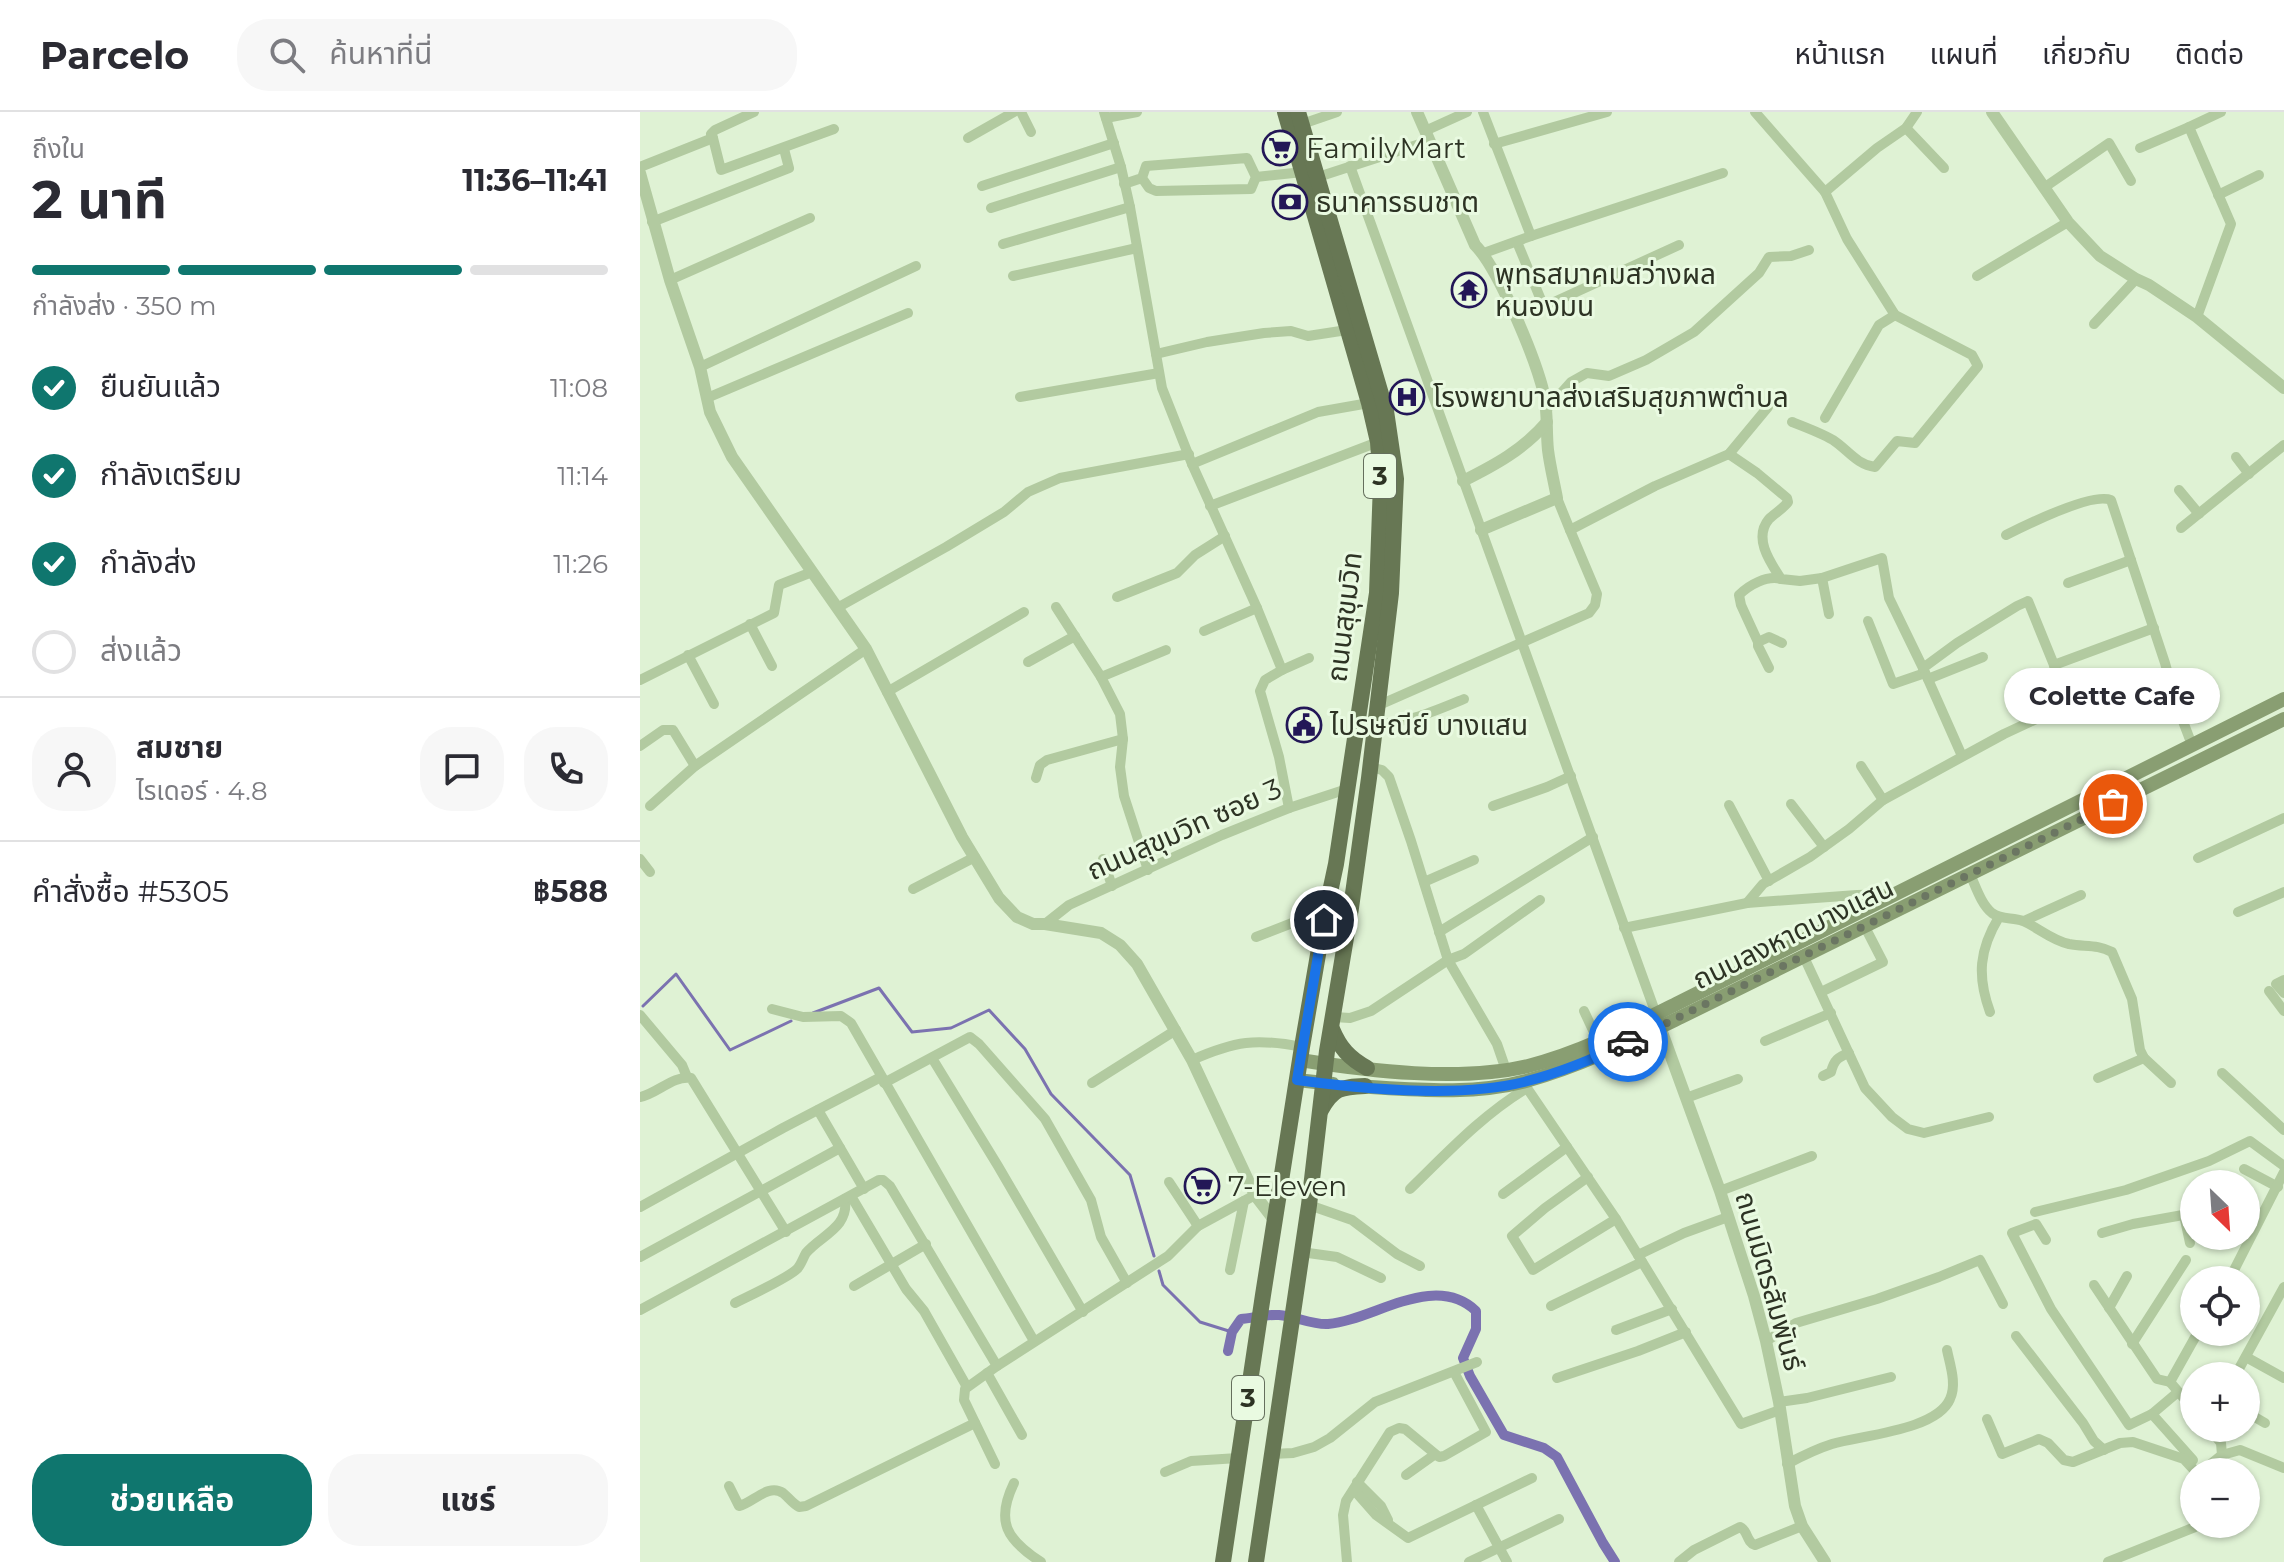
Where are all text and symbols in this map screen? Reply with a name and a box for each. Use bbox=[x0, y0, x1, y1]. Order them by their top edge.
search box bbox=[237, 19, 797, 91]
text: Parcelo bbox=[40, 32, 189, 79]
icon: search bbox=[265, 33, 309, 77]
text: ค้นหาที่นี่ bbox=[329, 35, 433, 72]
text: หน้าแรก bbox=[1795, 37, 1886, 71]
text: แผนที่ bbox=[1930, 37, 1998, 71]
text: เกี่ยวกับ bbox=[2042, 37, 2131, 71]
text: ติดต่อ bbox=[2175, 37, 2244, 71]
supermarket icon: FamilyMart bbox=[1261, 129, 1299, 167]
place label: FamilyMart bbox=[1306, 131, 1466, 165]
text: ถึงใน bbox=[32, 133, 85, 165]
text: 11:36–11:41 bbox=[462, 162, 608, 199]
text: 2 นาที bbox=[32, 168, 167, 231]
bank icon: ธนาคารธนชาต bbox=[1271, 183, 1309, 221]
place label: ธนาคารธนชาต bbox=[1316, 185, 1479, 219]
place label: พุทธสมาคมสว่างผล หนองมน bbox=[1495, 257, 1716, 323]
temple icon: พุทธสมาคมสว่างผล หนองมน bbox=[1450, 271, 1488, 309]
text: กำลังส่ง · 350 m bbox=[32, 290, 217, 322]
icon: check bbox=[32, 366, 76, 410]
text: ยืนยันแล้ว bbox=[100, 368, 221, 405]
text: 11:08 bbox=[550, 372, 608, 404]
hospital icon: โรงพยาบาลส่งเสริมสุขภาพตำบล bbox=[1388, 378, 1426, 416]
place label: โรงพยาบาลส่งเสริมสุขภาพตำบล bbox=[1433, 380, 1789, 414]
icon: check bbox=[32, 454, 76, 498]
road number: 3 bbox=[1364, 454, 1396, 498]
text: กำลังเตรียม bbox=[100, 456, 242, 493]
text: 11:14 bbox=[557, 460, 608, 492]
icon: check bbox=[32, 542, 76, 586]
text: กำลังส่ง bbox=[100, 544, 197, 581]
text: 11:26 bbox=[553, 548, 608, 580]
street label: ถนนสุขุมวิท bbox=[1319, 550, 1369, 684]
text: ส่งแล้ว bbox=[100, 632, 182, 669]
callout: Colette Cafe bbox=[2005, 668, 2221, 724]
text: Colette Cafe bbox=[2029, 680, 2195, 712]
public building icon: ไปรษณีย์ บางแสน bbox=[1285, 706, 1323, 744]
place label: ไปรษณีย์ บางแสน bbox=[1329, 708, 1528, 742]
button: person bbox=[32, 727, 116, 811]
button: chat bbox=[420, 727, 504, 811]
button: phone bbox=[524, 727, 608, 811]
text: สมชาย bbox=[136, 729, 223, 766]
pin bbox=[2079, 770, 2147, 838]
street label: ถนนสุขุมวิท ซอย 3 bbox=[1081, 771, 1287, 887]
text: ไรเดอร์ · 4.8 bbox=[136, 775, 268, 807]
icon: bag bbox=[2091, 782, 2135, 826]
street label: ถนนลงหาดบางแสน bbox=[1687, 870, 1899, 996]
text: คำสั่งซื้อ #5305 bbox=[32, 873, 229, 910]
text: ฿588 bbox=[533, 873, 608, 910]
pin bbox=[1290, 886, 1358, 954]
icon: home bbox=[1302, 898, 1346, 942]
courier bbox=[1588, 1002, 1668, 1082]
icon: car bbox=[1606, 1020, 1650, 1064]
supermarket icon: 7-Eleven bbox=[1183, 1167, 1221, 1205]
place label: 7-Eleven bbox=[1228, 1169, 1347, 1203]
north arrow bbox=[2180, 1170, 2260, 1250]
map controls bbox=[2180, 1170, 2260, 1538]
street label: ถนนมิตรสัมพันธ์ bbox=[1728, 1187, 1812, 1375]
button: locate bbox=[2180, 1266, 2260, 1346]
button: + bbox=[2180, 1362, 2260, 1442]
road number: 3 bbox=[1232, 1376, 1264, 1420]
button: ช่วยเหลือ bbox=[32, 1454, 312, 1546]
button: แชร์ bbox=[328, 1454, 608, 1546]
button: − bbox=[2180, 1458, 2260, 1538]

